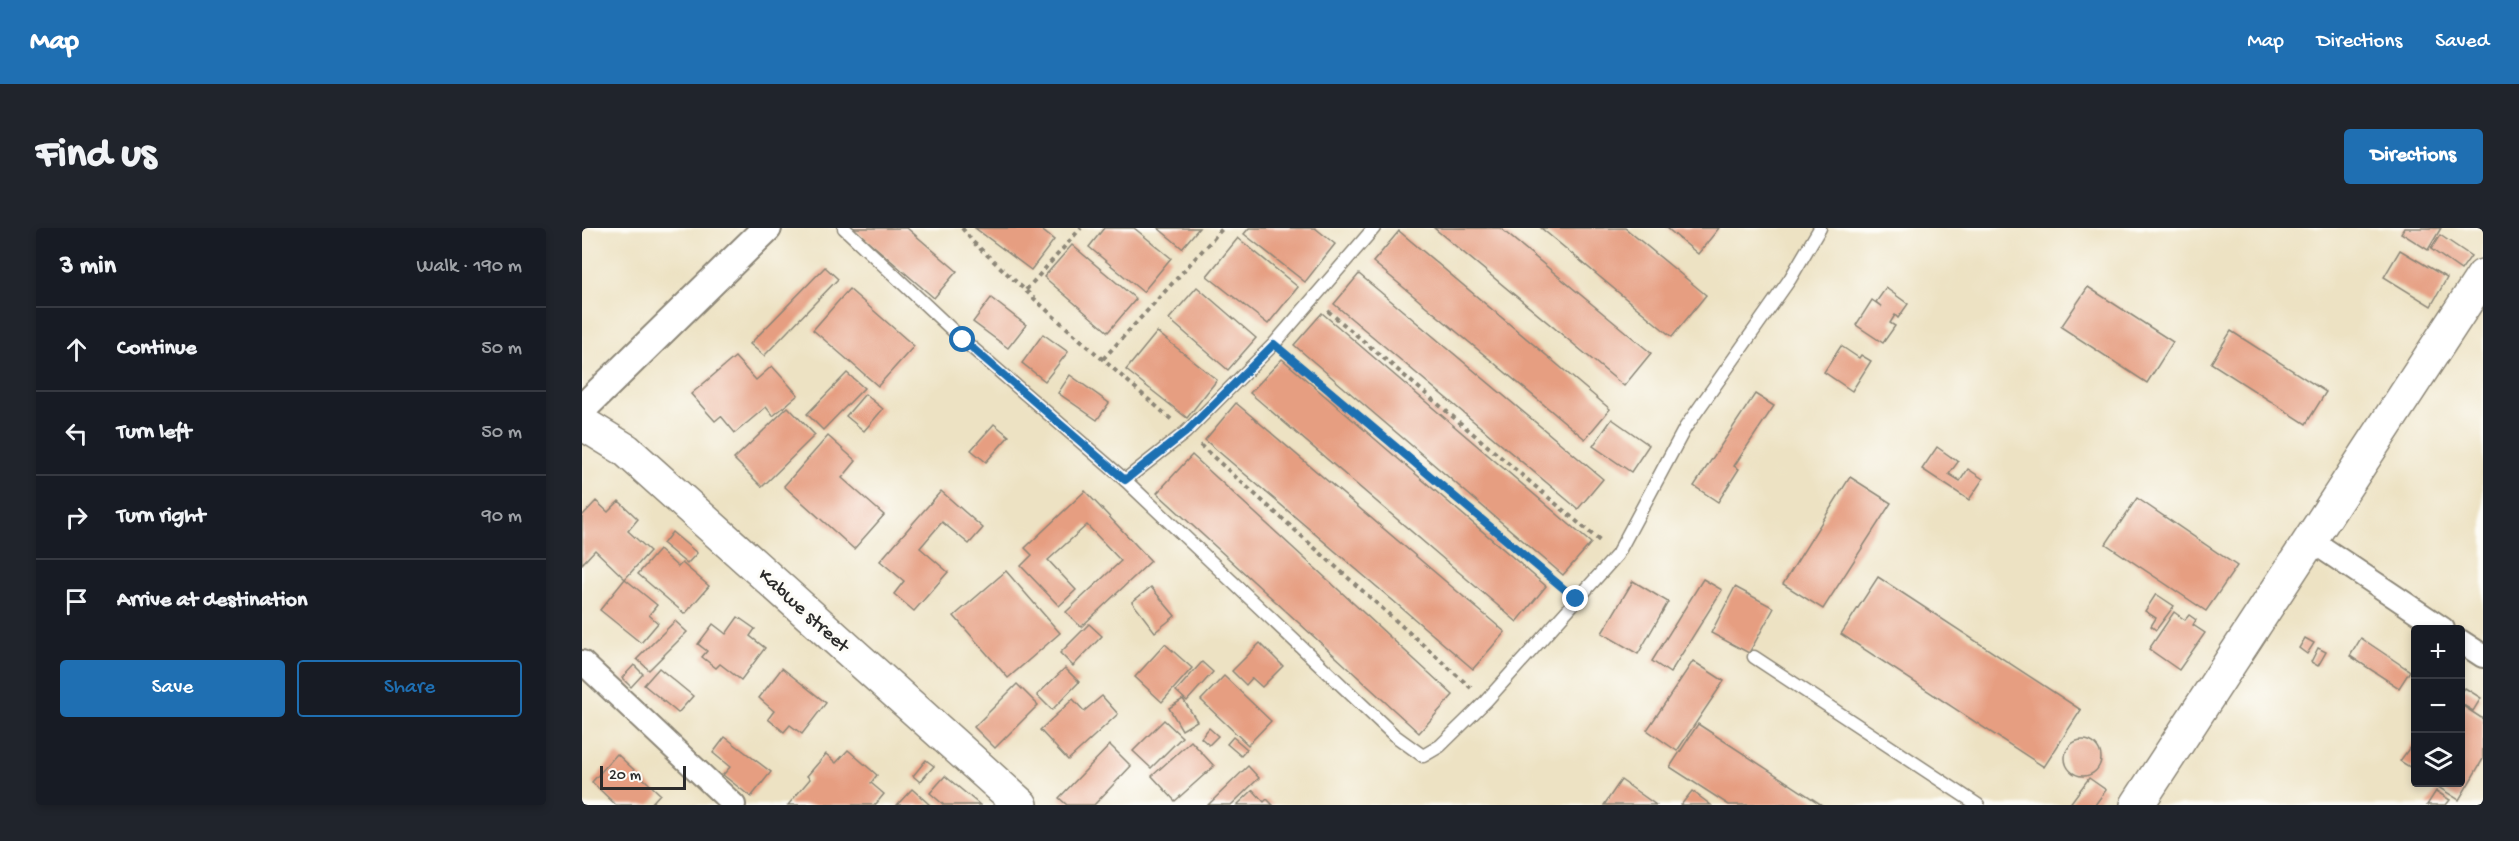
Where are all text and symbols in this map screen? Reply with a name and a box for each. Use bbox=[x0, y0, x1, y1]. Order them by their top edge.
text: Map bbox=[30, 26, 79, 59]
text: Map bbox=[2247, 30, 2284, 55]
text: Directions bbox=[2317, 30, 2402, 55]
text: Saved bbox=[2435, 30, 2489, 55]
button: Directions bbox=[2344, 129, 2483, 184]
text: Find us bbox=[36, 132, 156, 181]
text: 3 min bbox=[60, 252, 116, 283]
text: Walk · 190 m bbox=[416, 256, 522, 279]
route start bbox=[949, 326, 975, 352]
icon: ahead bbox=[60, 333, 93, 366]
text: Continue bbox=[117, 336, 197, 362]
text: 50 m bbox=[481, 338, 522, 361]
icon: left bbox=[60, 417, 93, 450]
text: Turn left bbox=[117, 420, 191, 446]
text: 50 m bbox=[481, 422, 522, 445]
icon: right bbox=[60, 501, 93, 534]
text: Turn right bbox=[117, 504, 205, 530]
text: 90 m bbox=[482, 506, 522, 529]
street label: Kabwe street bbox=[752, 565, 854, 660]
icon: arrive bbox=[60, 585, 93, 618]
route end bbox=[1562, 585, 1588, 611]
text: Arrive at destination bbox=[117, 588, 307, 614]
map controls bbox=[2411, 625, 2465, 787]
button: + bbox=[2411, 625, 2465, 679]
button: Save bbox=[60, 660, 285, 717]
button: Share bbox=[297, 660, 522, 717]
button: − bbox=[2411, 679, 2465, 733]
button: layers bbox=[2411, 733, 2465, 787]
scale bar bbox=[600, 763, 686, 790]
text: 20 m bbox=[609, 767, 641, 786]

